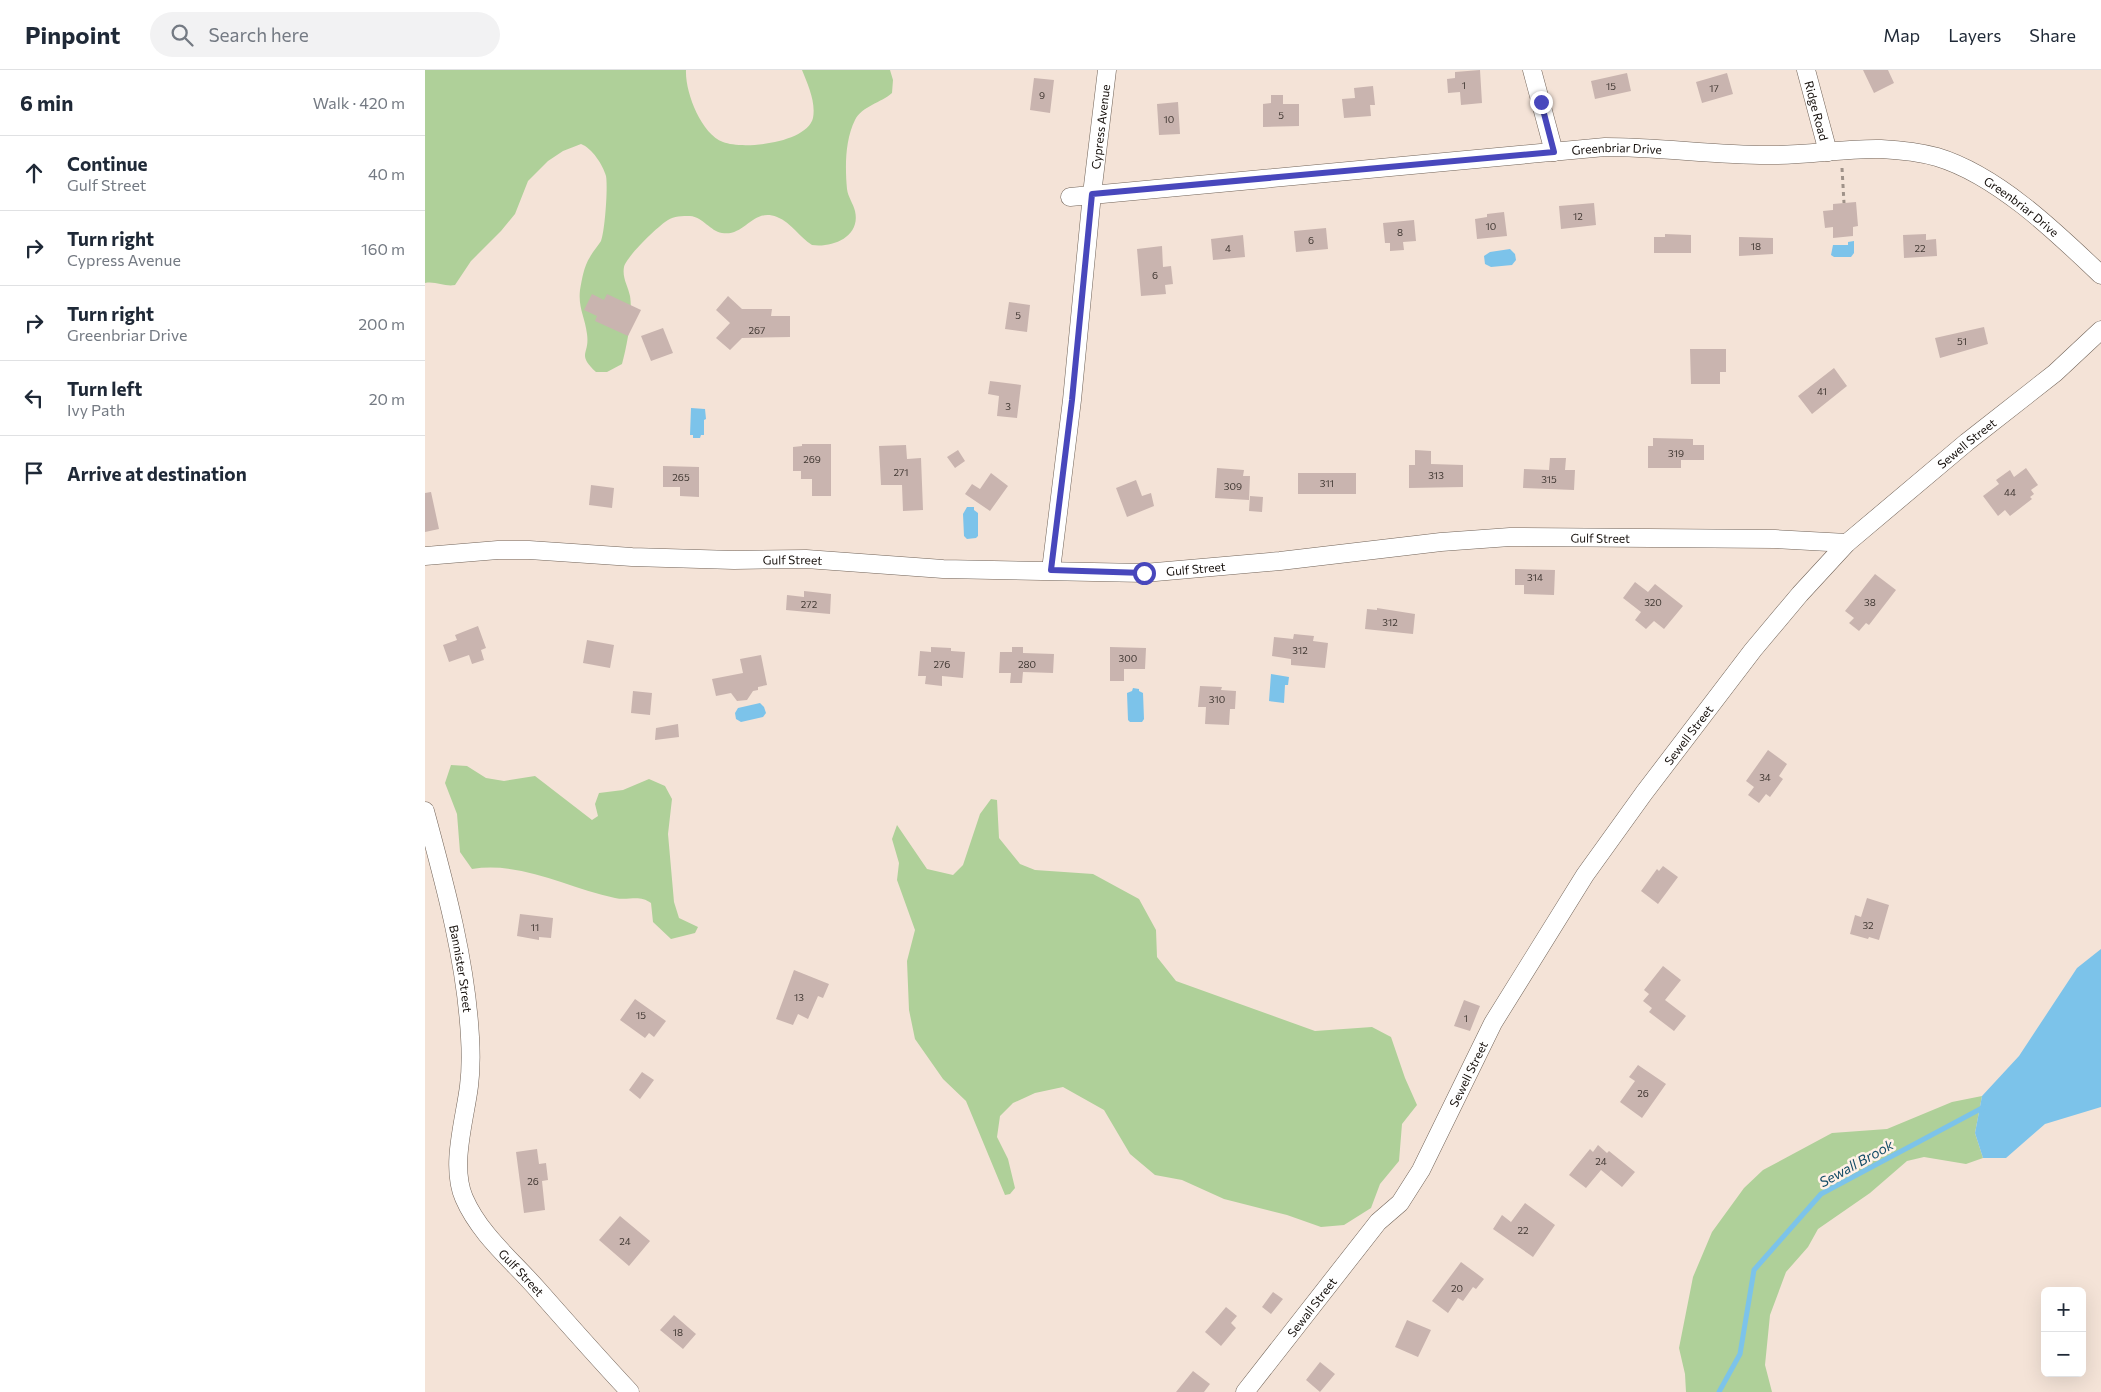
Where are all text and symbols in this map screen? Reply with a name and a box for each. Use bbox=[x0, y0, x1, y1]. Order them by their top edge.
search box bbox=[150, 12, 500, 57]
text: Pinpoint bbox=[25, 20, 120, 49]
icon: search bbox=[168, 21, 196, 49]
text: Search here bbox=[208, 23, 309, 46]
text: Map bbox=[1883, 24, 1920, 46]
text: Layers bbox=[1948, 24, 2001, 46]
text: Share bbox=[2029, 24, 2076, 46]
house number: 1 bbox=[1462, 79, 1466, 91]
street label: Ridge Road bbox=[1802, 79, 1832, 142]
house number: 15 bbox=[1606, 80, 1616, 92]
house number: 17 bbox=[1709, 82, 1719, 94]
street label: Cypress Avenue bbox=[1088, 83, 1112, 170]
house number: 9 bbox=[1039, 89, 1045, 101]
text: 6 min bbox=[20, 90, 73, 115]
route end bbox=[1530, 91, 1553, 114]
text: Walk · 420 m bbox=[313, 93, 405, 112]
house number: 5 bbox=[1278, 109, 1284, 121]
house number: 10 bbox=[1164, 113, 1174, 125]
street label: Greenbriar Drive bbox=[1571, 140, 1662, 157]
text: Continue bbox=[67, 152, 147, 175]
icon: ahead bbox=[20, 159, 48, 187]
text: 40 m bbox=[368, 164, 405, 183]
street label: Greenbriar Drive bbox=[1982, 173, 2062, 239]
text: Gulf Street bbox=[67, 175, 146, 194]
house number: 12 bbox=[1573, 210, 1583, 222]
house number: 10 bbox=[1486, 220, 1496, 232]
house number: 8 bbox=[1397, 226, 1403, 238]
text: Turn right bbox=[67, 227, 154, 250]
icon: right bbox=[20, 234, 48, 262]
house number: 6 bbox=[1308, 234, 1314, 246]
text: 160 m bbox=[361, 239, 405, 258]
house number: 18 bbox=[1751, 240, 1761, 252]
house number: 4 bbox=[1225, 242, 1231, 254]
house number: 22 bbox=[1914, 242, 1926, 254]
text: Cypress Avenue bbox=[67, 250, 181, 269]
house number: 6 bbox=[1152, 269, 1158, 281]
text: Turn right bbox=[67, 302, 154, 325]
icon: right bbox=[20, 309, 48, 337]
house number: 5 bbox=[1015, 309, 1021, 321]
text: 200 m bbox=[358, 314, 405, 333]
house number: 267 bbox=[749, 324, 765, 336]
text: Greenbriar Drive bbox=[67, 325, 187, 344]
house number: 51 bbox=[1957, 335, 1967, 347]
text: Turn left bbox=[67, 377, 142, 400]
icon: left bbox=[20, 384, 48, 412]
house number: 41 bbox=[1817, 385, 1827, 397]
text: 20 m bbox=[369, 389, 405, 408]
text: Ivy Path bbox=[67, 400, 125, 419]
house number: 3 bbox=[1005, 400, 1011, 412]
street label: Sewell Street bbox=[1934, 415, 1999, 471]
house number: 319 bbox=[1668, 447, 1684, 459]
house number: 269 bbox=[803, 453, 821, 465]
icon: arrive bbox=[20, 459, 48, 487]
text: Arrive at destination bbox=[67, 462, 247, 485]
house number: 271 bbox=[893, 466, 909, 478]
house number: 313 bbox=[1428, 469, 1444, 481]
house number: 265 bbox=[672, 471, 690, 483]
house number: 315 bbox=[1541, 473, 1557, 485]
house number: 311 bbox=[1320, 477, 1334, 489]
house number: 309 bbox=[1224, 480, 1242, 492]
house number: 44 bbox=[2004, 486, 2016, 498]
street label: Gulf Street bbox=[1570, 530, 1630, 545]
street label: Gulf Street bbox=[763, 552, 823, 567]
street label: Gulf Street bbox=[1166, 559, 1226, 578]
route start bbox=[1133, 562, 1156, 585]
house number: 314 bbox=[1527, 571, 1543, 583]
house number: 320 bbox=[1644, 596, 1662, 608]
house number: 38 bbox=[1864, 596, 1876, 608]
house number: 272 bbox=[801, 598, 818, 610]
house number: 312 bbox=[1382, 616, 1398, 628]
house number: 312 bbox=[1292, 644, 1308, 656]
house number: 300 bbox=[1119, 652, 1137, 664]
house number: 276 bbox=[934, 658, 950, 670]
house number: 280 bbox=[1018, 658, 1036, 670]
house number: 310 bbox=[1209, 693, 1225, 705]
street label: Sewell Street bbox=[1661, 702, 1716, 768]
house number: 34 bbox=[1759, 771, 1771, 783]
house number: 32 bbox=[1862, 919, 1874, 931]
house number: 11 bbox=[531, 921, 539, 933]
street label: Bannister Street bbox=[447, 924, 475, 1013]
house number: 13 bbox=[794, 991, 804, 1003]
house number: 15 bbox=[636, 1009, 646, 1021]
house number: 1 bbox=[1464, 1012, 1468, 1024]
street label: Sewell Street bbox=[1446, 1039, 1490, 1109]
house number: 26 bbox=[1637, 1087, 1649, 1099]
water label: Sewall Brook bbox=[1816, 1135, 1896, 1190]
house number: 24 bbox=[1595, 1155, 1607, 1167]
house number: 26 bbox=[527, 1175, 539, 1187]
house number: 22 bbox=[1517, 1224, 1529, 1236]
house number: 24 bbox=[619, 1235, 631, 1247]
street label: Gulf Street bbox=[496, 1246, 547, 1299]
street label: Sewall Street bbox=[1284, 1274, 1339, 1339]
house number: 20 bbox=[1451, 1282, 1463, 1294]
map controls bbox=[2041, 1287, 2086, 1377]
button: + bbox=[2041, 1287, 2086, 1332]
house number: 18 bbox=[673, 1326, 683, 1338]
button: − bbox=[2041, 1332, 2086, 1377]

